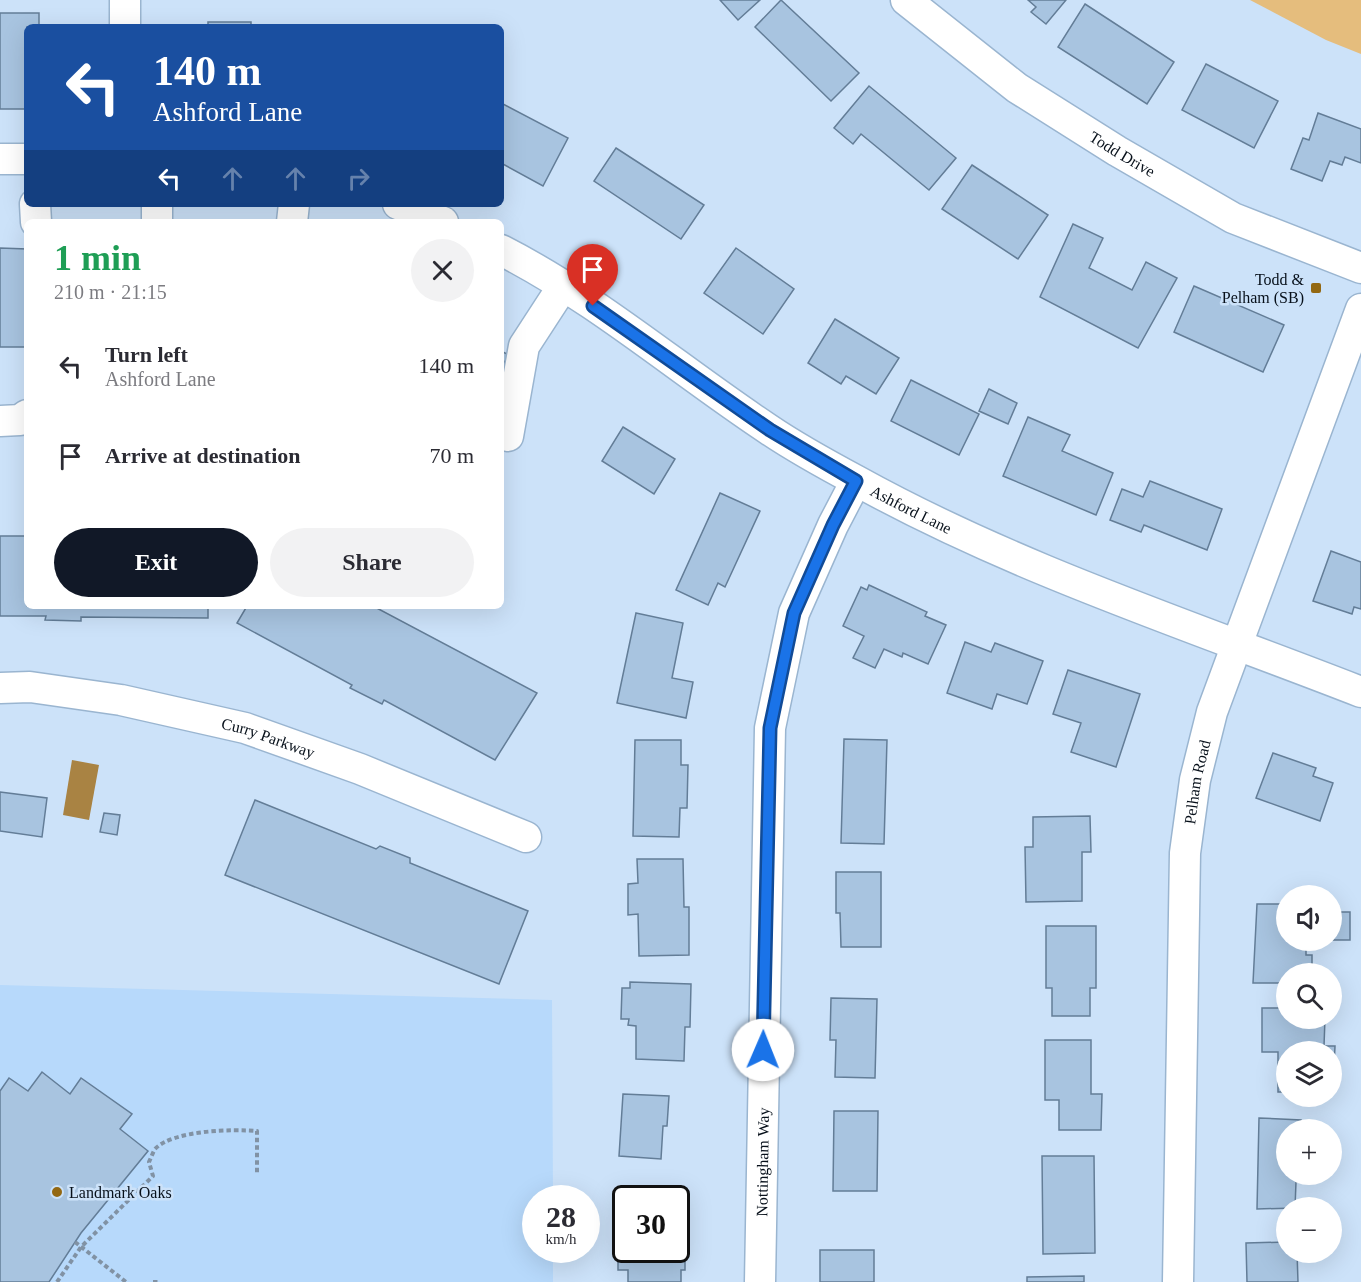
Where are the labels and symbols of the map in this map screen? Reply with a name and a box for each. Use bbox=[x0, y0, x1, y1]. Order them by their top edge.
street label: Todd Drive bbox=[1086, 128, 1158, 180]
pin bbox=[567, 244, 618, 306]
place label: Todd & Pelham (SB) bbox=[1222, 271, 1305, 307]
marker: Todd & Pelham (SB) bbox=[1309, 281, 1323, 295]
street label: Ashford Lane bbox=[868, 482, 954, 537]
street label: Curry Parkway bbox=[220, 715, 317, 762]
street label: Pelham Road bbox=[1181, 738, 1214, 825]
position arrow bbox=[731, 1018, 795, 1082]
street label: Nottingham Way bbox=[753, 1107, 773, 1217]
place label: Landmark Oaks bbox=[69, 1184, 172, 1201]
marker: Landmark Oaks bbox=[50, 1185, 64, 1199]
speed limit sign: 30 bbox=[612, 1185, 690, 1263]

